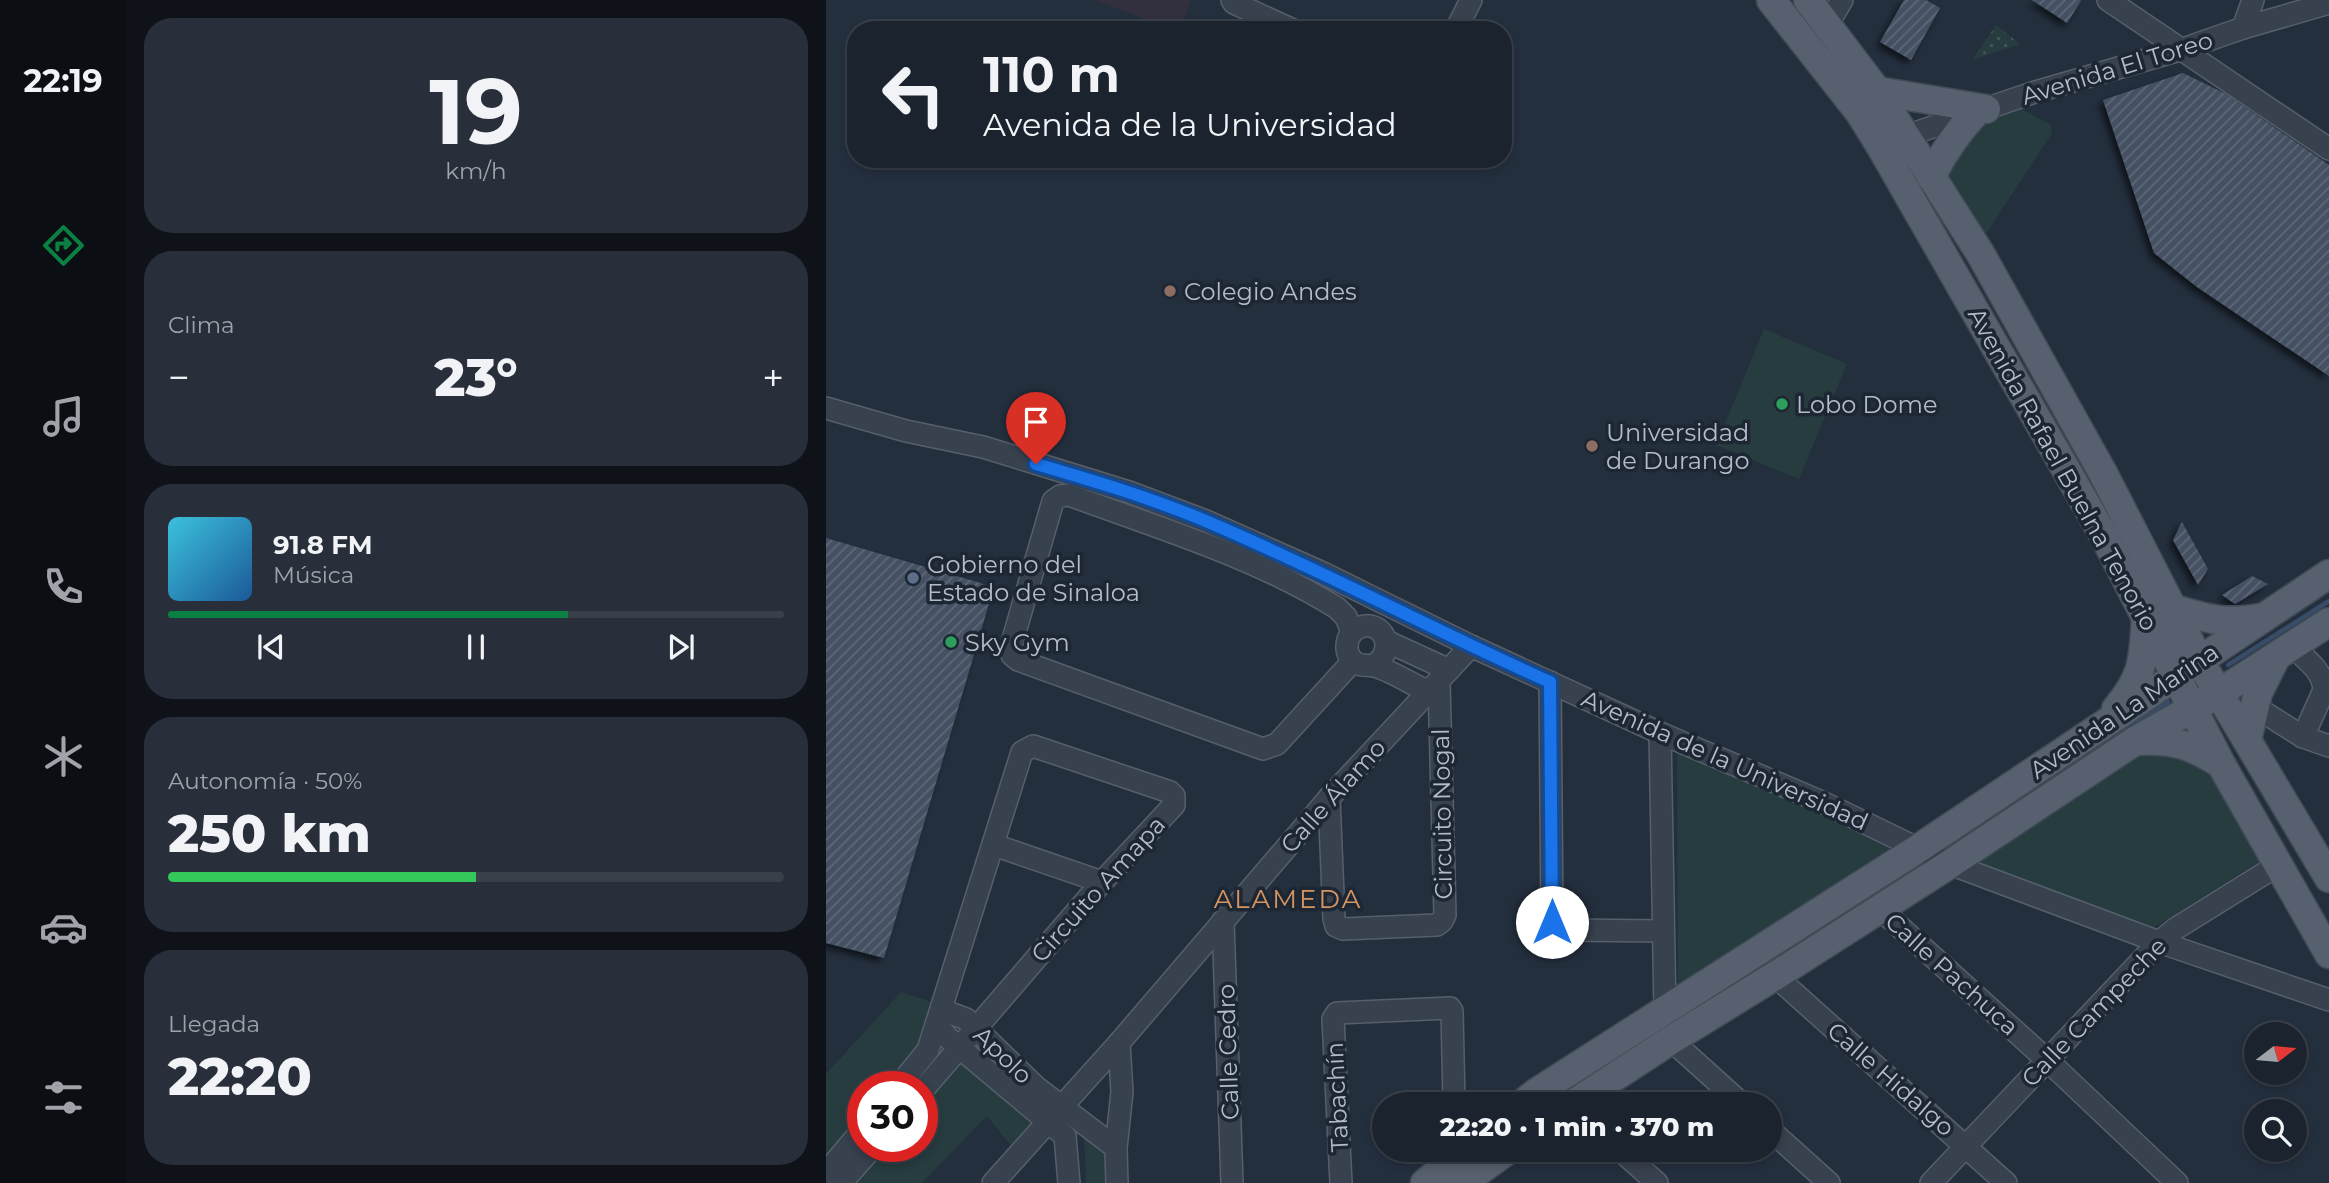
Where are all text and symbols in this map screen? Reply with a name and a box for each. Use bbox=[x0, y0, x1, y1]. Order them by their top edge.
street label: Avenida El Toreo bbox=[2018, 25, 2216, 111]
text: 110 m bbox=[983, 45, 1120, 104]
icon: left bbox=[868, 49, 959, 140]
text: 19 bbox=[429, 56, 523, 167]
text: 22:19 bbox=[23, 61, 103, 100]
text: Avenida de la Universidad bbox=[983, 105, 1397, 144]
text: km/h bbox=[445, 157, 507, 185]
icon: directions bbox=[39, 221, 88, 270]
place label: Colegio Andes bbox=[1184, 277, 1357, 306]
marker: Colegio Andes bbox=[1162, 283, 1178, 299]
street label: Avenida Rafael Buelna Tenorio bbox=[1962, 302, 2164, 636]
text: Clima bbox=[168, 311, 235, 339]
text: 23° bbox=[434, 346, 518, 409]
text: − bbox=[168, 354, 190, 401]
text: + bbox=[762, 354, 784, 401]
place label: Lobo Dome bbox=[1796, 390, 1937, 419]
icon: music bbox=[39, 392, 88, 441]
pin bbox=[1006, 392, 1066, 464]
marker: Lobo Dome bbox=[1774, 396, 1790, 412]
icon: arrive bbox=[1017, 403, 1055, 441]
place label: Universidad de Durango bbox=[1606, 418, 1750, 475]
marker: Universidad de Durango bbox=[1584, 438, 1600, 454]
text: 91.8 FM bbox=[273, 529, 373, 561]
place label: Gobierno del Estado de Sinaloa bbox=[927, 550, 1140, 607]
text: Música bbox=[273, 561, 354, 589]
icon: phone bbox=[39, 562, 88, 611]
marker: Gobierno del Estado de Sinaloa bbox=[905, 570, 921, 586]
icon: previous bbox=[252, 628, 290, 666]
icon: pause bbox=[457, 628, 495, 666]
icon: next bbox=[662, 628, 700, 666]
place label: Sky Gym bbox=[965, 628, 1070, 657]
marker: Sky Gym bbox=[943, 634, 959, 650]
street label: Avenida La Marina bbox=[2024, 637, 2224, 785]
street label: Avenida de la Universidad bbox=[1577, 684, 1873, 836]
street label: Circuito Nogal bbox=[1426, 728, 1458, 900]
icon: climate bbox=[39, 732, 88, 781]
street label: Calle Álamo bbox=[1274, 733, 1392, 859]
text: Autonomía · 50% bbox=[168, 767, 362, 795]
text: 250 km bbox=[168, 802, 371, 865]
street label: Circuito Amapa bbox=[1025, 810, 1171, 968]
district label: ALAMEDA bbox=[1214, 883, 1362, 915]
position arrow bbox=[1515, 885, 1589, 959]
icon: car bbox=[39, 903, 88, 952]
street label: Calle Pachuca bbox=[1879, 907, 2025, 1041]
street label: Calle Campeche bbox=[2016, 931, 2172, 1093]
street label: Calle Cedro bbox=[1211, 983, 1245, 1121]
text: Llegada bbox=[168, 1010, 260, 1038]
street label: Calle Hidalgo bbox=[1821, 1016, 1961, 1142]
street label: Apolo bbox=[968, 1020, 1038, 1090]
north arrow bbox=[2244, 1022, 2306, 1085]
map controls bbox=[2244, 1022, 2307, 1162]
street label: Tabachín bbox=[1320, 1041, 1354, 1153]
text: 22:20 bbox=[168, 1045, 312, 1108]
speed limit sign: 30 bbox=[847, 1071, 938, 1162]
icon: filters bbox=[39, 1073, 88, 1122]
button: search bbox=[2244, 1099, 2307, 1162]
text: 22:20 · 1 min · 370 m bbox=[1440, 1111, 1714, 1143]

